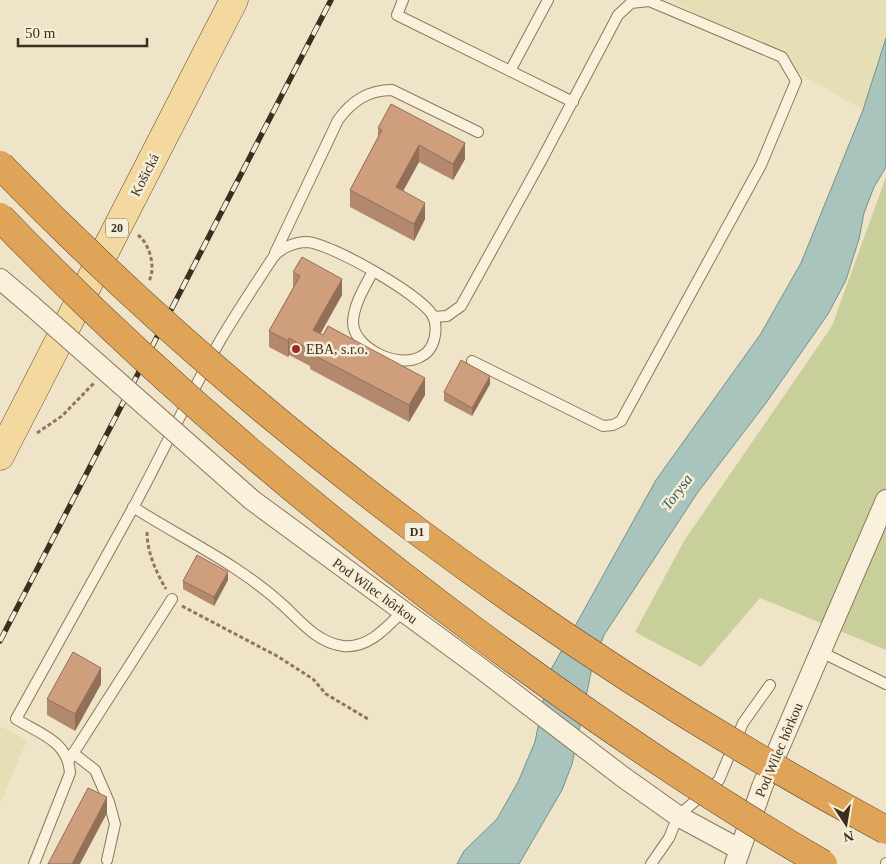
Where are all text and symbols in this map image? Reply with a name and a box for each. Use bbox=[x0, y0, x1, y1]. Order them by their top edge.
scale bar bbox=[18, 15, 146, 47]
text: 50 m bbox=[25, 25, 56, 41]
street label: Košická bbox=[128, 150, 162, 199]
road number: 20 bbox=[106, 218, 128, 238]
place label: EBA, s.r.o. bbox=[306, 342, 368, 357]
marker: EBA, s.r.o. bbox=[290, 343, 302, 355]
water label: Torysa bbox=[658, 471, 696, 513]
road number: D1 bbox=[404, 522, 430, 542]
street label: Pod Wilec hôrkou bbox=[330, 555, 420, 627]
street label: Pod Wilec hôrkou bbox=[752, 701, 806, 799]
north arrow bbox=[821, 799, 871, 849]
text: N bbox=[842, 828, 855, 845]

